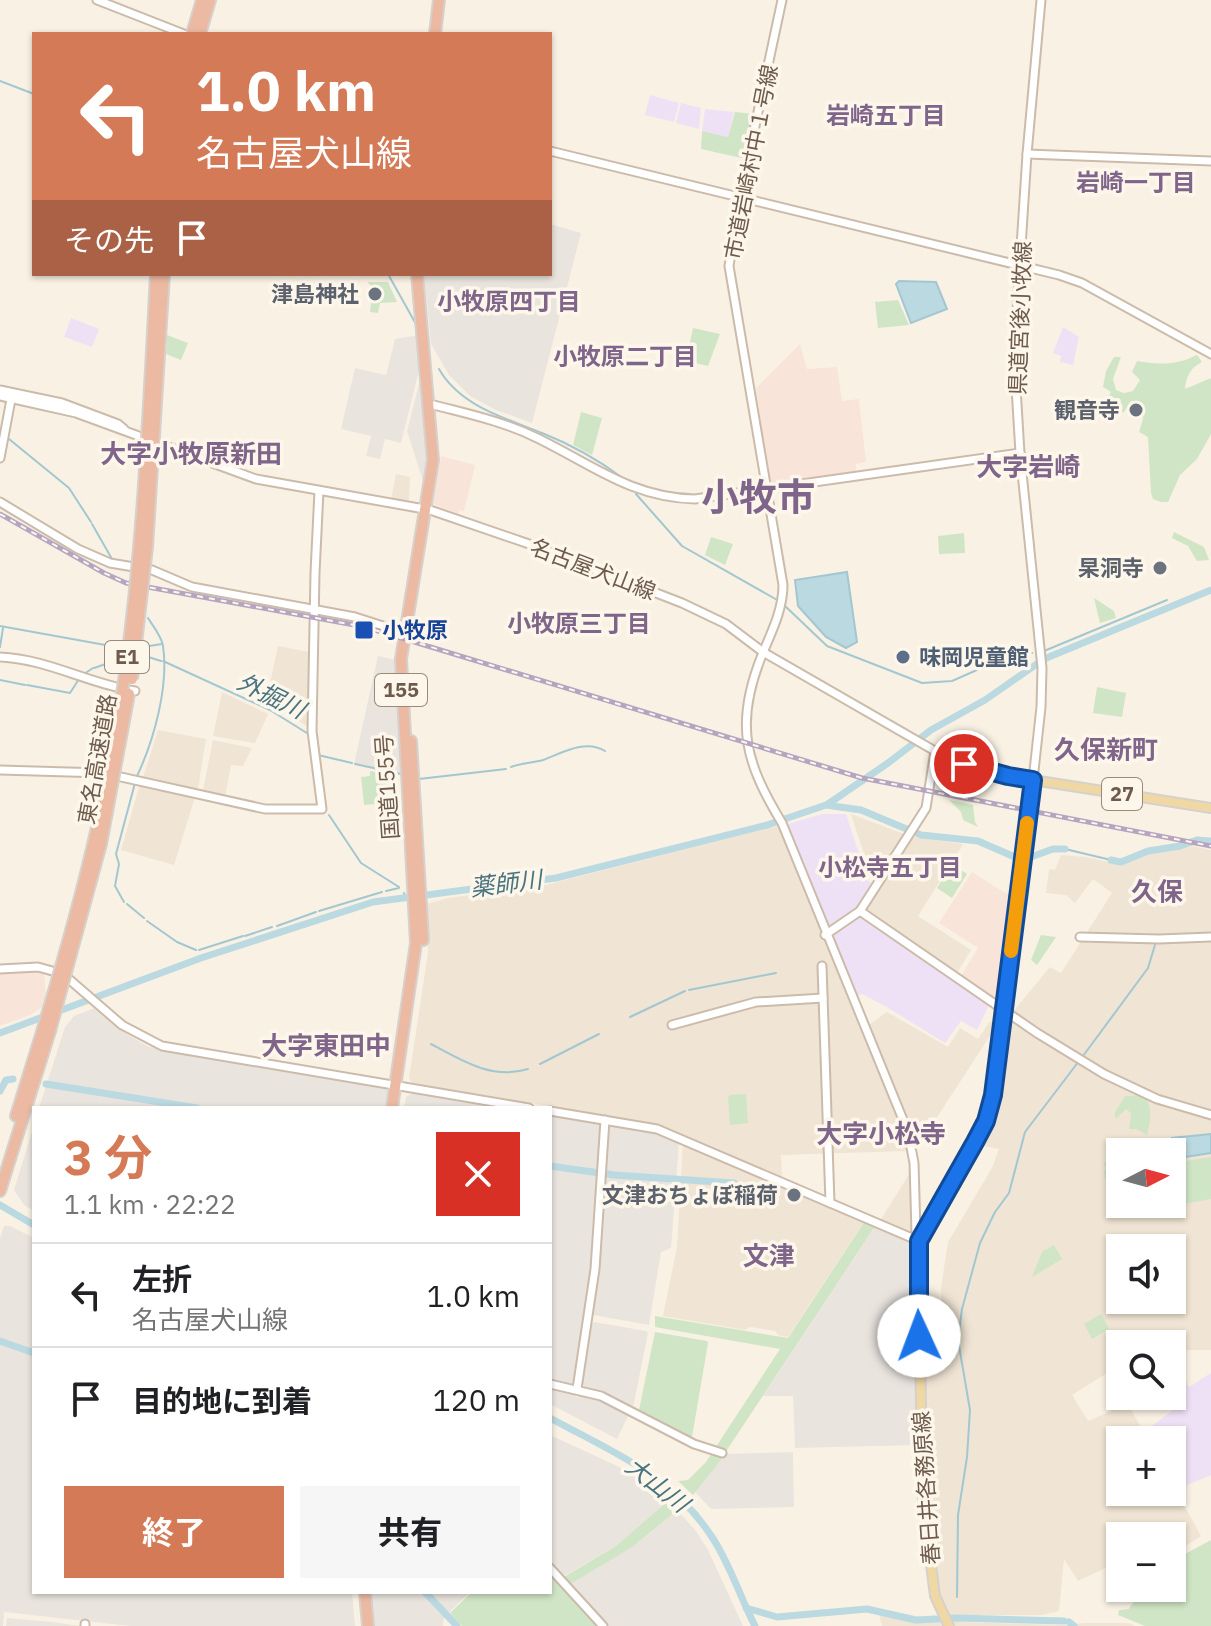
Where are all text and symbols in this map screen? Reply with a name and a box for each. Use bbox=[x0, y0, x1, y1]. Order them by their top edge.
text: 1.0 km bbox=[196, 54, 376, 126]
street label: 市道岩崎村中１号線 bbox=[717, 62, 784, 262]
icon: left bbox=[64, 64, 168, 168]
district label: 岩崎五丁目 bbox=[826, 99, 946, 131]
text: 名古屋犬山線 bbox=[196, 129, 412, 176]
district label: 岩崎一丁目 bbox=[1076, 166, 1196, 198]
icon: arrive bbox=[170, 216, 214, 260]
text: その先 bbox=[64, 220, 154, 259]
street label: 県道宮後小牧線 bbox=[1002, 241, 1037, 395]
place label: 津島神社 bbox=[271, 279, 359, 308]
marker: 津島神社 bbox=[366, 285, 384, 303]
district label: 小牧原四丁目 bbox=[437, 285, 581, 317]
district label: 小牧原二丁目 bbox=[553, 340, 697, 372]
place label: 観音寺 bbox=[1054, 395, 1120, 424]
marker: 観音寺 bbox=[1127, 401, 1145, 419]
district label: 大字小牧原新田 bbox=[100, 436, 282, 470]
district label: 大字岩崎 bbox=[976, 449, 1080, 483]
district label: 小牧市 bbox=[701, 472, 815, 521]
street label: 名古屋犬山線 bbox=[526, 531, 660, 606]
place label: 杲洞寺 bbox=[1078, 553, 1144, 582]
marker: 杲洞寺 bbox=[1151, 559, 1169, 577]
district label: 小牧原三丁目 bbox=[507, 607, 651, 639]
place label: 小牧原 bbox=[382, 615, 448, 644]
marker: 小牧原 bbox=[353, 619, 375, 641]
road number: E1 bbox=[105, 641, 149, 673]
place label: 味岡児童館 bbox=[919, 642, 1029, 671]
marker: 味岡児童館 bbox=[894, 648, 912, 666]
water label: 外掘川 bbox=[232, 665, 314, 727]
road number: 155 bbox=[375, 674, 427, 706]
street label: 東名高速道路 bbox=[71, 691, 122, 826]
pin bbox=[930, 730, 998, 798]
district label: 久保新町 bbox=[1054, 732, 1158, 766]
street label: 国道155号 bbox=[368, 733, 405, 841]
icon: arrive bbox=[942, 742, 986, 786]
road number: 27 bbox=[1102, 778, 1142, 810]
district label: 小松寺五丁目 bbox=[818, 851, 962, 883]
water label: 薬師川 bbox=[468, 862, 547, 903]
district label: 久保 bbox=[1131, 874, 1183, 908]
district label: 大字東田中 bbox=[261, 1028, 391, 1062]
district label: 大字小松寺 bbox=[816, 1116, 946, 1150]
text: 3 分 bbox=[64, 1126, 152, 1188]
button: close bbox=[436, 1132, 520, 1216]
north arrow bbox=[1106, 1138, 1186, 1218]
map controls bbox=[1106, 1138, 1186, 1602]
place label: 文津おちょぼ稲荷 bbox=[602, 1180, 778, 1209]
marker: 文津おちょぼ稲荷 bbox=[785, 1186, 803, 1204]
text: 1.1 km · 22:22 bbox=[64, 1187, 236, 1221]
button: sound bbox=[1106, 1234, 1186, 1314]
district label: 文津 bbox=[743, 1238, 795, 1272]
text: 左折 bbox=[132, 1259, 192, 1298]
icon: left bbox=[64, 1273, 108, 1317]
text: 1.0 km bbox=[427, 1276, 520, 1315]
position arrow bbox=[877, 1294, 961, 1378]
text: 名古屋犬山線 bbox=[132, 1302, 288, 1336]
button: search bbox=[1106, 1330, 1186, 1410]
icon: arrive bbox=[64, 1377, 108, 1421]
text: 120 m bbox=[433, 1380, 520, 1419]
text: 目的地に到着 bbox=[132, 1381, 312, 1420]
street label: 春日井各務原線 bbox=[906, 1410, 945, 1566]
button: + bbox=[1106, 1426, 1186, 1506]
water label: 大山川 bbox=[619, 1449, 698, 1521]
button: 終了 bbox=[64, 1486, 284, 1578]
button: 共有 bbox=[300, 1486, 520, 1578]
button: − bbox=[1106, 1522, 1186, 1602]

